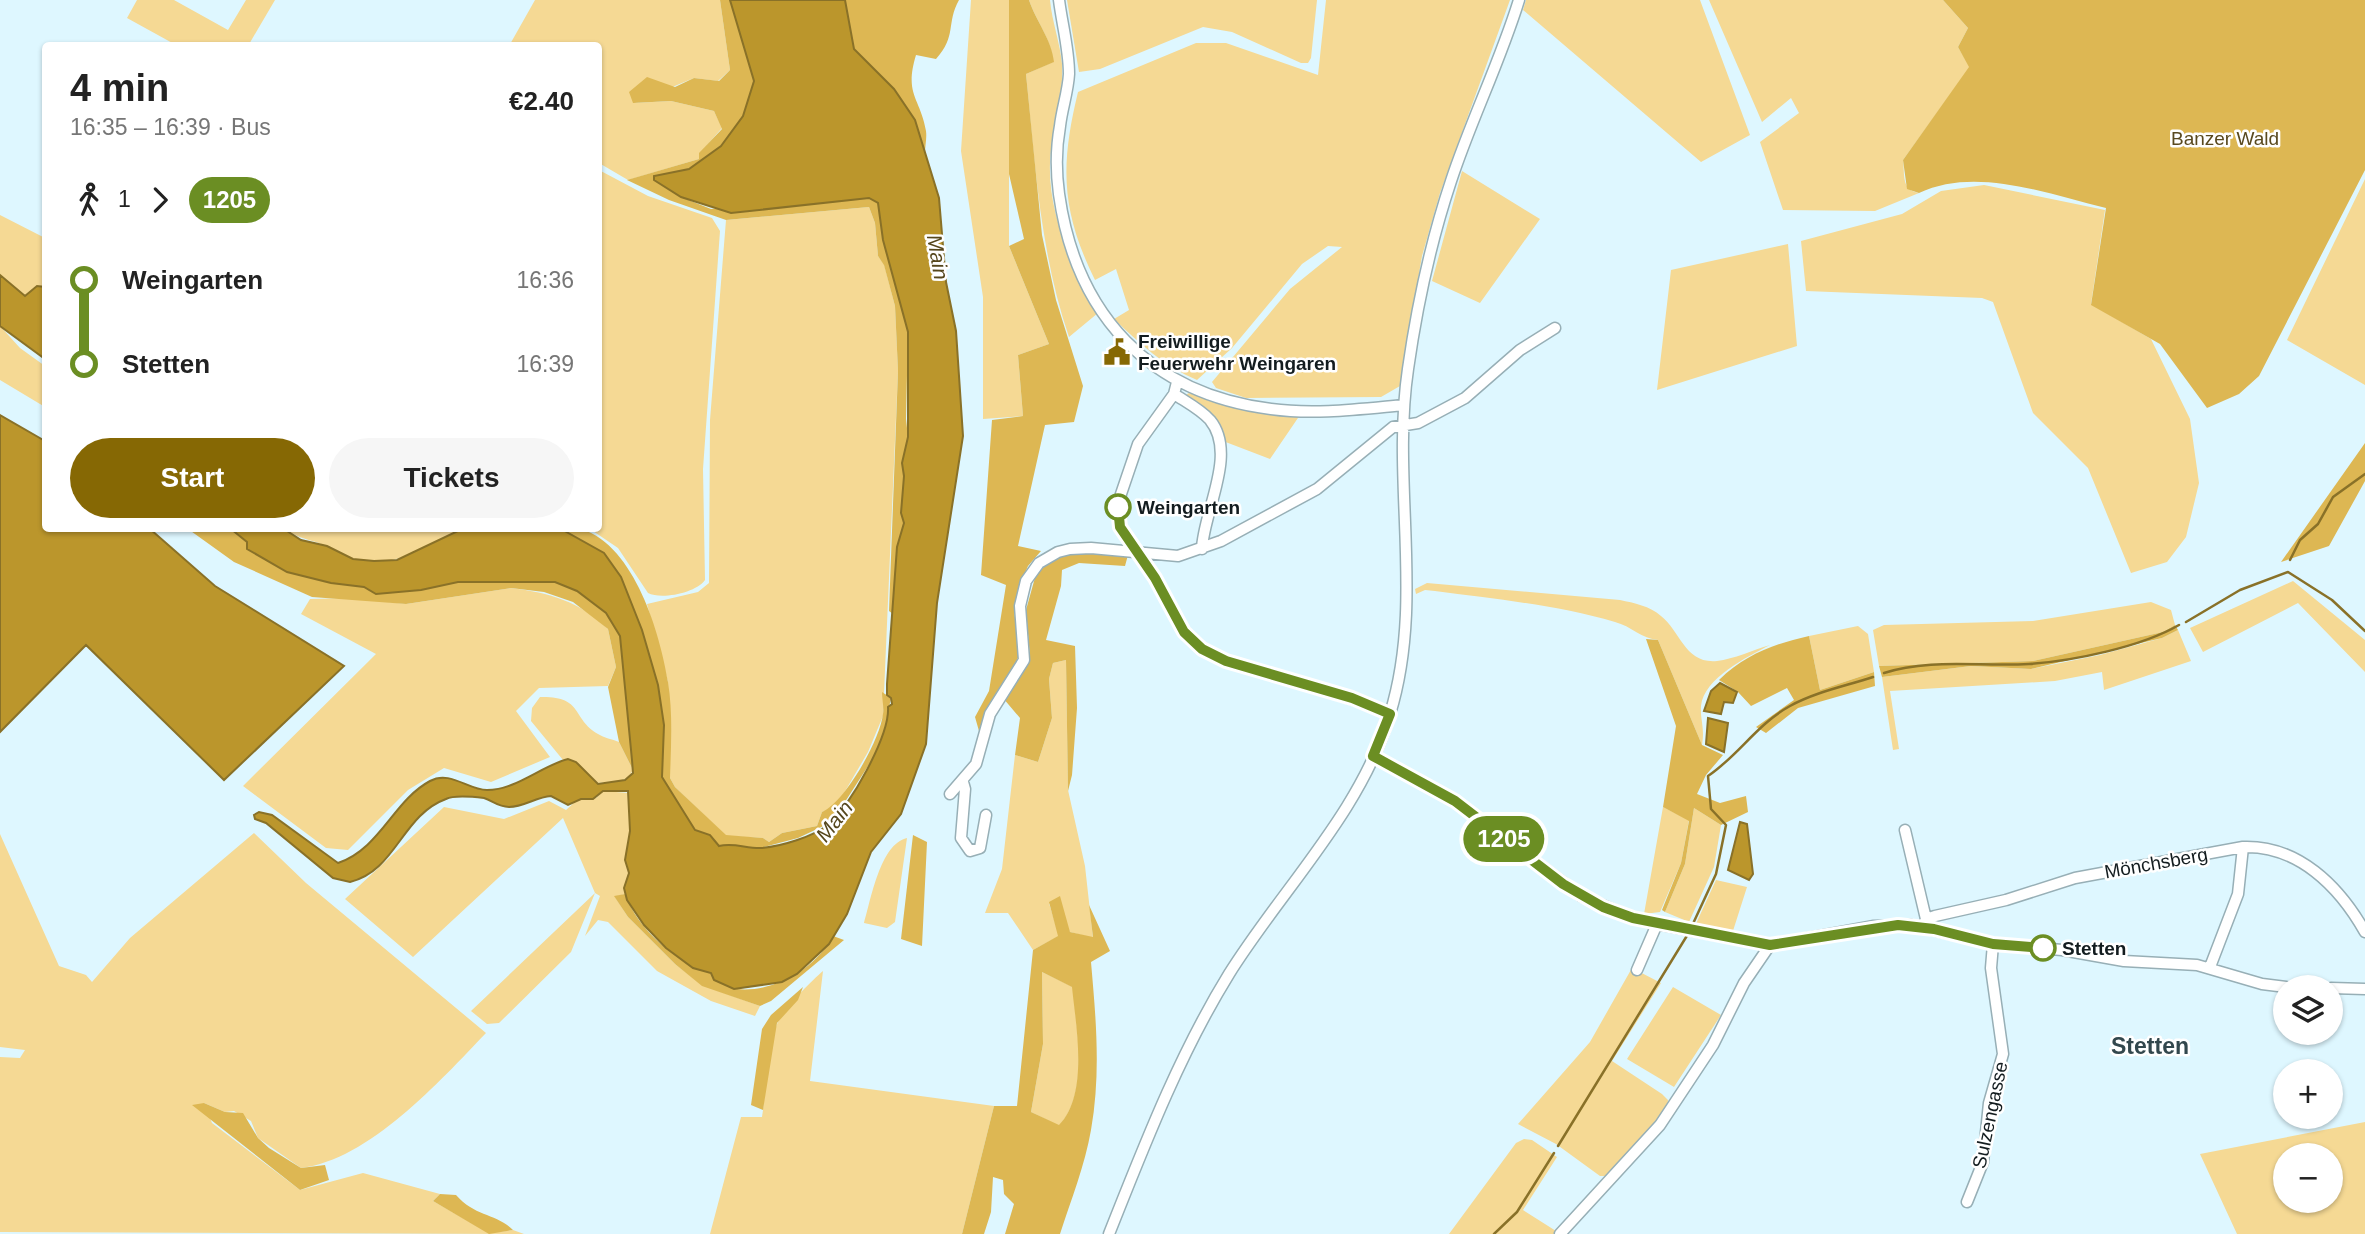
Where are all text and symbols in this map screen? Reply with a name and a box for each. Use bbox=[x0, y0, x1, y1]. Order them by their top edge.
text: 4 min bbox=[70, 67, 169, 109]
text: €2.40 bbox=[509, 86, 574, 116]
text: 16:35 – 16:39 · Bus bbox=[70, 114, 271, 140]
park label: Banzer Wald bbox=[2171, 128, 2279, 149]
icon: walk bbox=[70, 181, 108, 219]
icon: forward bbox=[141, 181, 179, 219]
text: 1 bbox=[118, 186, 131, 212]
text: 1205 bbox=[203, 186, 256, 213]
water label: Main bbox=[923, 233, 953, 281]
text: Weingarten bbox=[122, 265, 263, 295]
text: 16:36 bbox=[516, 267, 574, 293]
place label: Freiwillige Feuerwehr Weingaren bbox=[1138, 331, 1336, 374]
public building icon: Freiwillige Feuerwehr Weingaren bbox=[1102, 337, 1132, 367]
text: Stetten bbox=[122, 349, 210, 379]
text: 16:39 bbox=[516, 351, 574, 377]
button: Start bbox=[70, 438, 315, 518]
button: Tickets bbox=[329, 438, 574, 518]
marker: Weingarten bbox=[1105, 494, 1131, 520]
place label: Weingarten bbox=[1137, 497, 1240, 518]
water label: Main bbox=[811, 796, 857, 846]
line badge: 1205 bbox=[1455, 816, 1553, 862]
text: 1205 bbox=[1477, 825, 1531, 852]
street label: Mönchsberg bbox=[2103, 844, 2209, 882]
marker: Stetten bbox=[2030, 935, 2056, 961]
place label: Stetten bbox=[2062, 938, 2126, 959]
map controls bbox=[2273, 975, 2343, 1213]
button: layers bbox=[2273, 975, 2343, 1045]
district label: Stetten bbox=[2111, 1033, 2189, 1059]
button: + bbox=[2273, 1059, 2343, 1129]
street label: Sulzengasse bbox=[1968, 1060, 2012, 1170]
button: − bbox=[2273, 1143, 2343, 1213]

